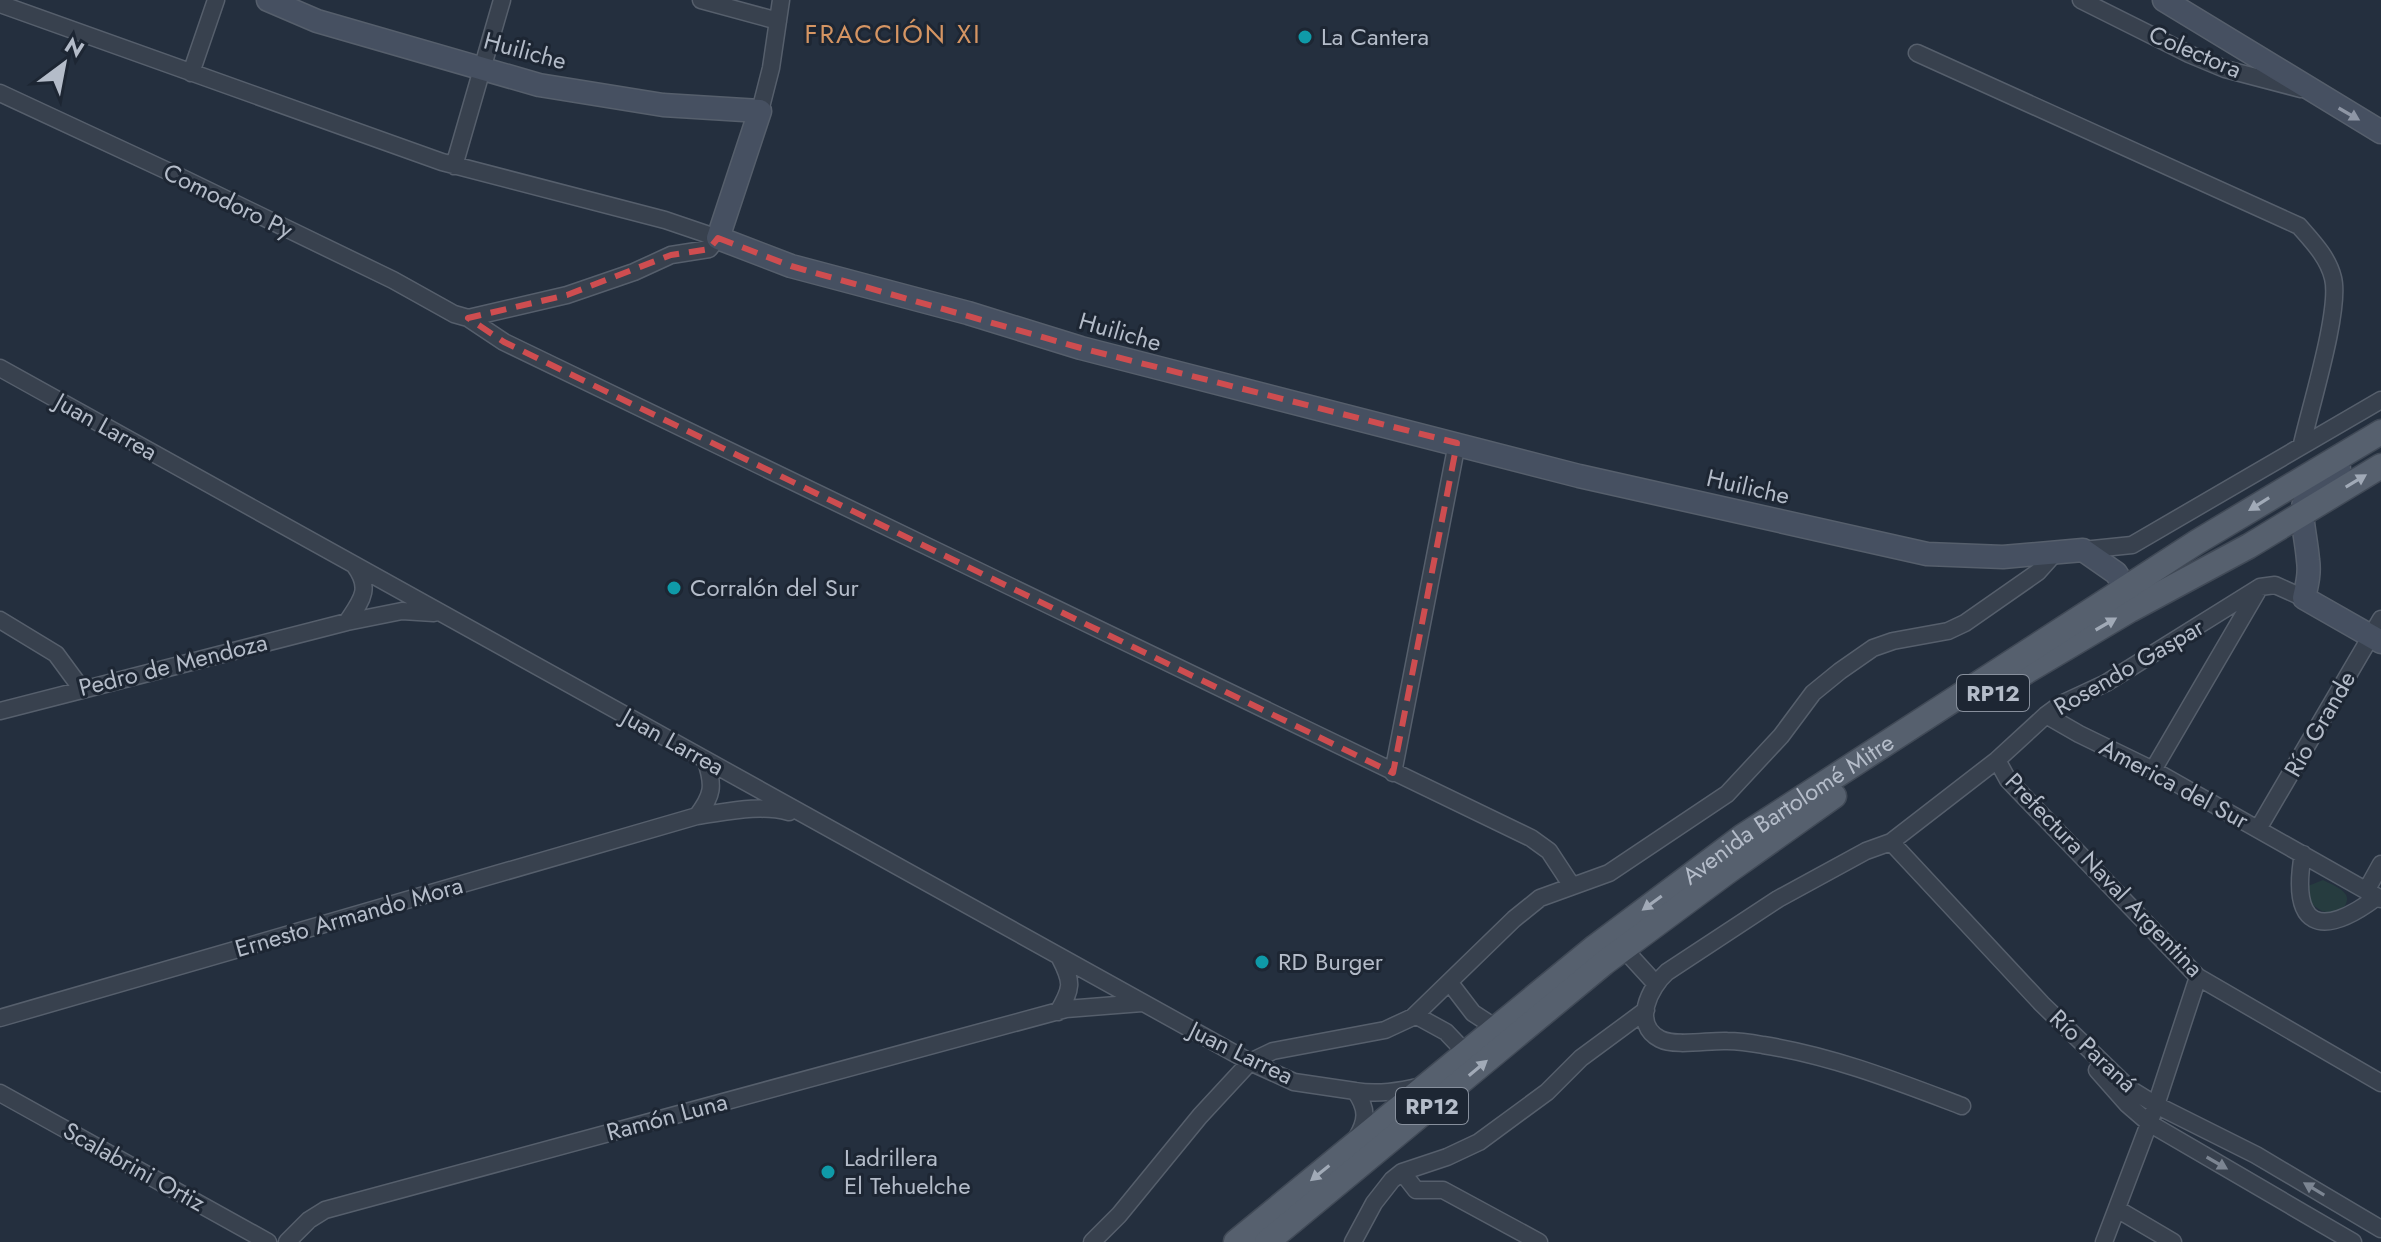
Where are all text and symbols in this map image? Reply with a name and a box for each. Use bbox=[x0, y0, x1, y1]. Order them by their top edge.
district label: FRACCIÓN XI bbox=[804, 15, 982, 53]
street label: Colectora bbox=[2143, 16, 2247, 87]
place label: La Cantera bbox=[1321, 19, 1429, 54]
street label: Huiliche bbox=[480, 23, 570, 78]
north arrow bbox=[24, 24, 104, 104]
marker: La Cantera bbox=[1296, 28, 1314, 46]
text: N bbox=[59, 29, 90, 65]
one-way arrow bbox=[2338, 107, 2361, 121]
street label: Comodoro Py bbox=[158, 154, 299, 247]
street label: Huiliche bbox=[1075, 303, 1165, 360]
street label: Juan Larrea bbox=[46, 383, 164, 469]
street label: Huiliche bbox=[1703, 460, 1793, 513]
one-way arrow bbox=[2345, 475, 2367, 489]
one-way arrow bbox=[2248, 496, 2269, 511]
place label: Corralón del Sur bbox=[690, 570, 859, 605]
marker: Corralón del Sur bbox=[665, 579, 683, 597]
street label: Rosendo Gaspar bbox=[2047, 609, 2211, 724]
one-way arrow bbox=[2095, 617, 2117, 631]
street label: Pedro de Mendoza bbox=[75, 624, 271, 705]
street label: Río Grande bbox=[2275, 664, 2364, 783]
road number: RP12 bbox=[1957, 675, 2029, 711]
street label: Juan Larrea bbox=[613, 698, 731, 784]
street label: Avenida Bartolomé Mitre bbox=[1674, 725, 1901, 893]
street label: America del Sur bbox=[2093, 730, 2256, 838]
street label: Prefectura Naval Argentina bbox=[1997, 765, 2212, 985]
street label: Ernesto Armando Mora bbox=[231, 867, 467, 966]
one-way arrow bbox=[1641, 895, 1662, 910]
place label: RD Burger bbox=[1278, 944, 1384, 979]
marker: RD Burger bbox=[1253, 953, 1271, 971]
street label: Río Paraná bbox=[2042, 1001, 2145, 1100]
street label: Juan Larrea bbox=[1180, 1011, 1299, 1093]
one-way arrow bbox=[1468, 1060, 1488, 1077]
street label: Ramón Luna bbox=[603, 1084, 731, 1149]
road number: RP12 bbox=[1396, 1088, 1468, 1124]
street label: Scalabrini Ortiz bbox=[57, 1113, 212, 1220]
place label: Ladrillera El Tehuelche bbox=[844, 1140, 971, 1203]
one-way arrow bbox=[2205, 1156, 2228, 1170]
marker: Ladrillera El Tehuelche bbox=[819, 1163, 837, 1181]
one-way arrow bbox=[1310, 1165, 1330, 1181]
one-way arrow bbox=[2303, 1182, 2325, 1196]

